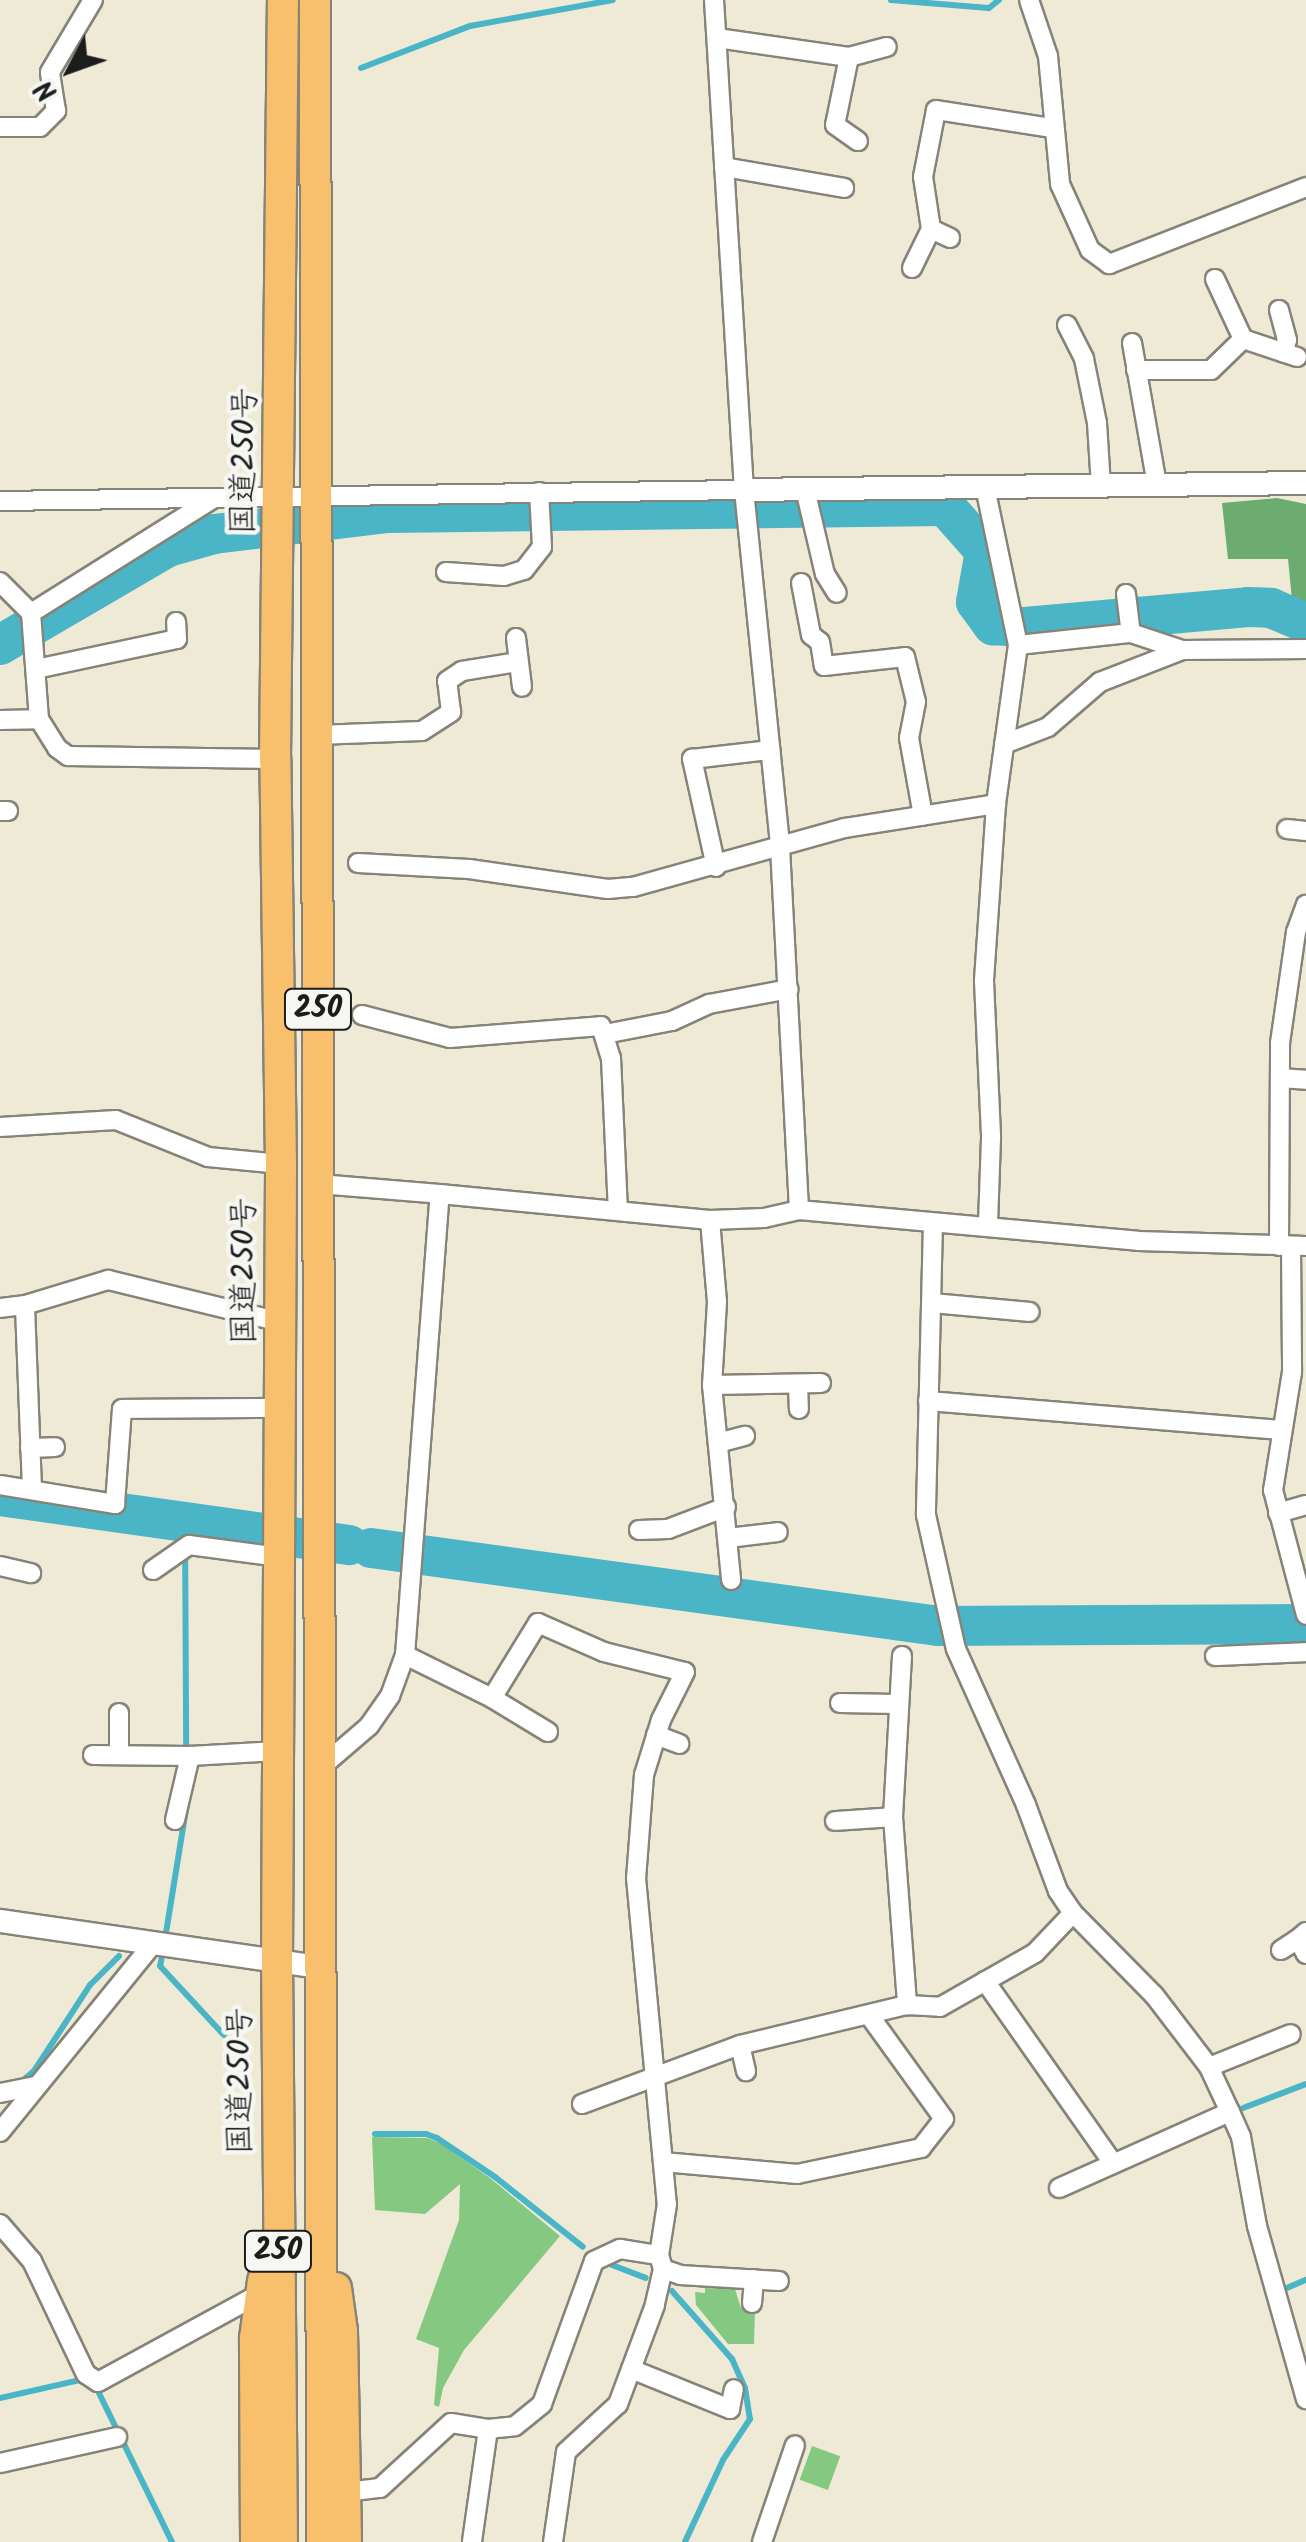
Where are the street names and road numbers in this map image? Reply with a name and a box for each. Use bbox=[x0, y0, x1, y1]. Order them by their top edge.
street label: 国道250号 bbox=[226, 387, 266, 535]
road number: 250 bbox=[283, 984, 353, 1034]
street label: 国道250号 bbox=[227, 1197, 265, 1345]
street label: 国道250号 bbox=[223, 2007, 261, 2155]
road number: 250 bbox=[243, 2226, 313, 2276]

